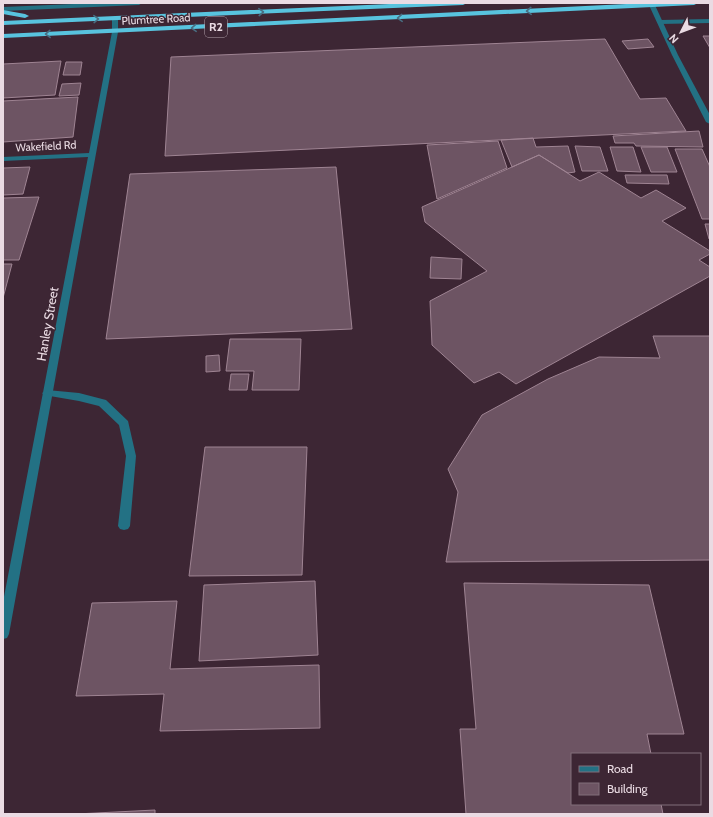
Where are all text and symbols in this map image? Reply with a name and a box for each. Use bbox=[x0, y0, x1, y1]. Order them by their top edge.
one-way arrow bbox=[526, 7, 532, 15]
one-way arrow bbox=[258, 8, 264, 16]
street label: Plumtree Road bbox=[121, 10, 191, 28]
north arrow bbox=[661, 12, 701, 52]
one-way arrow bbox=[397, 13, 403, 22]
one-way arrow bbox=[93, 15, 99, 23]
road number: R2 bbox=[205, 17, 227, 37]
one-way arrow bbox=[191, 24, 197, 32]
one-way arrow bbox=[45, 30, 51, 39]
text: N bbox=[666, 31, 681, 46]
street label: Wakefield Rd bbox=[15, 137, 77, 155]
street label: Hanley Street bbox=[33, 285, 62, 362]
legend bbox=[571, 753, 701, 805]
text: Road bbox=[607, 761, 633, 776]
text: Building bbox=[607, 781, 649, 796]

